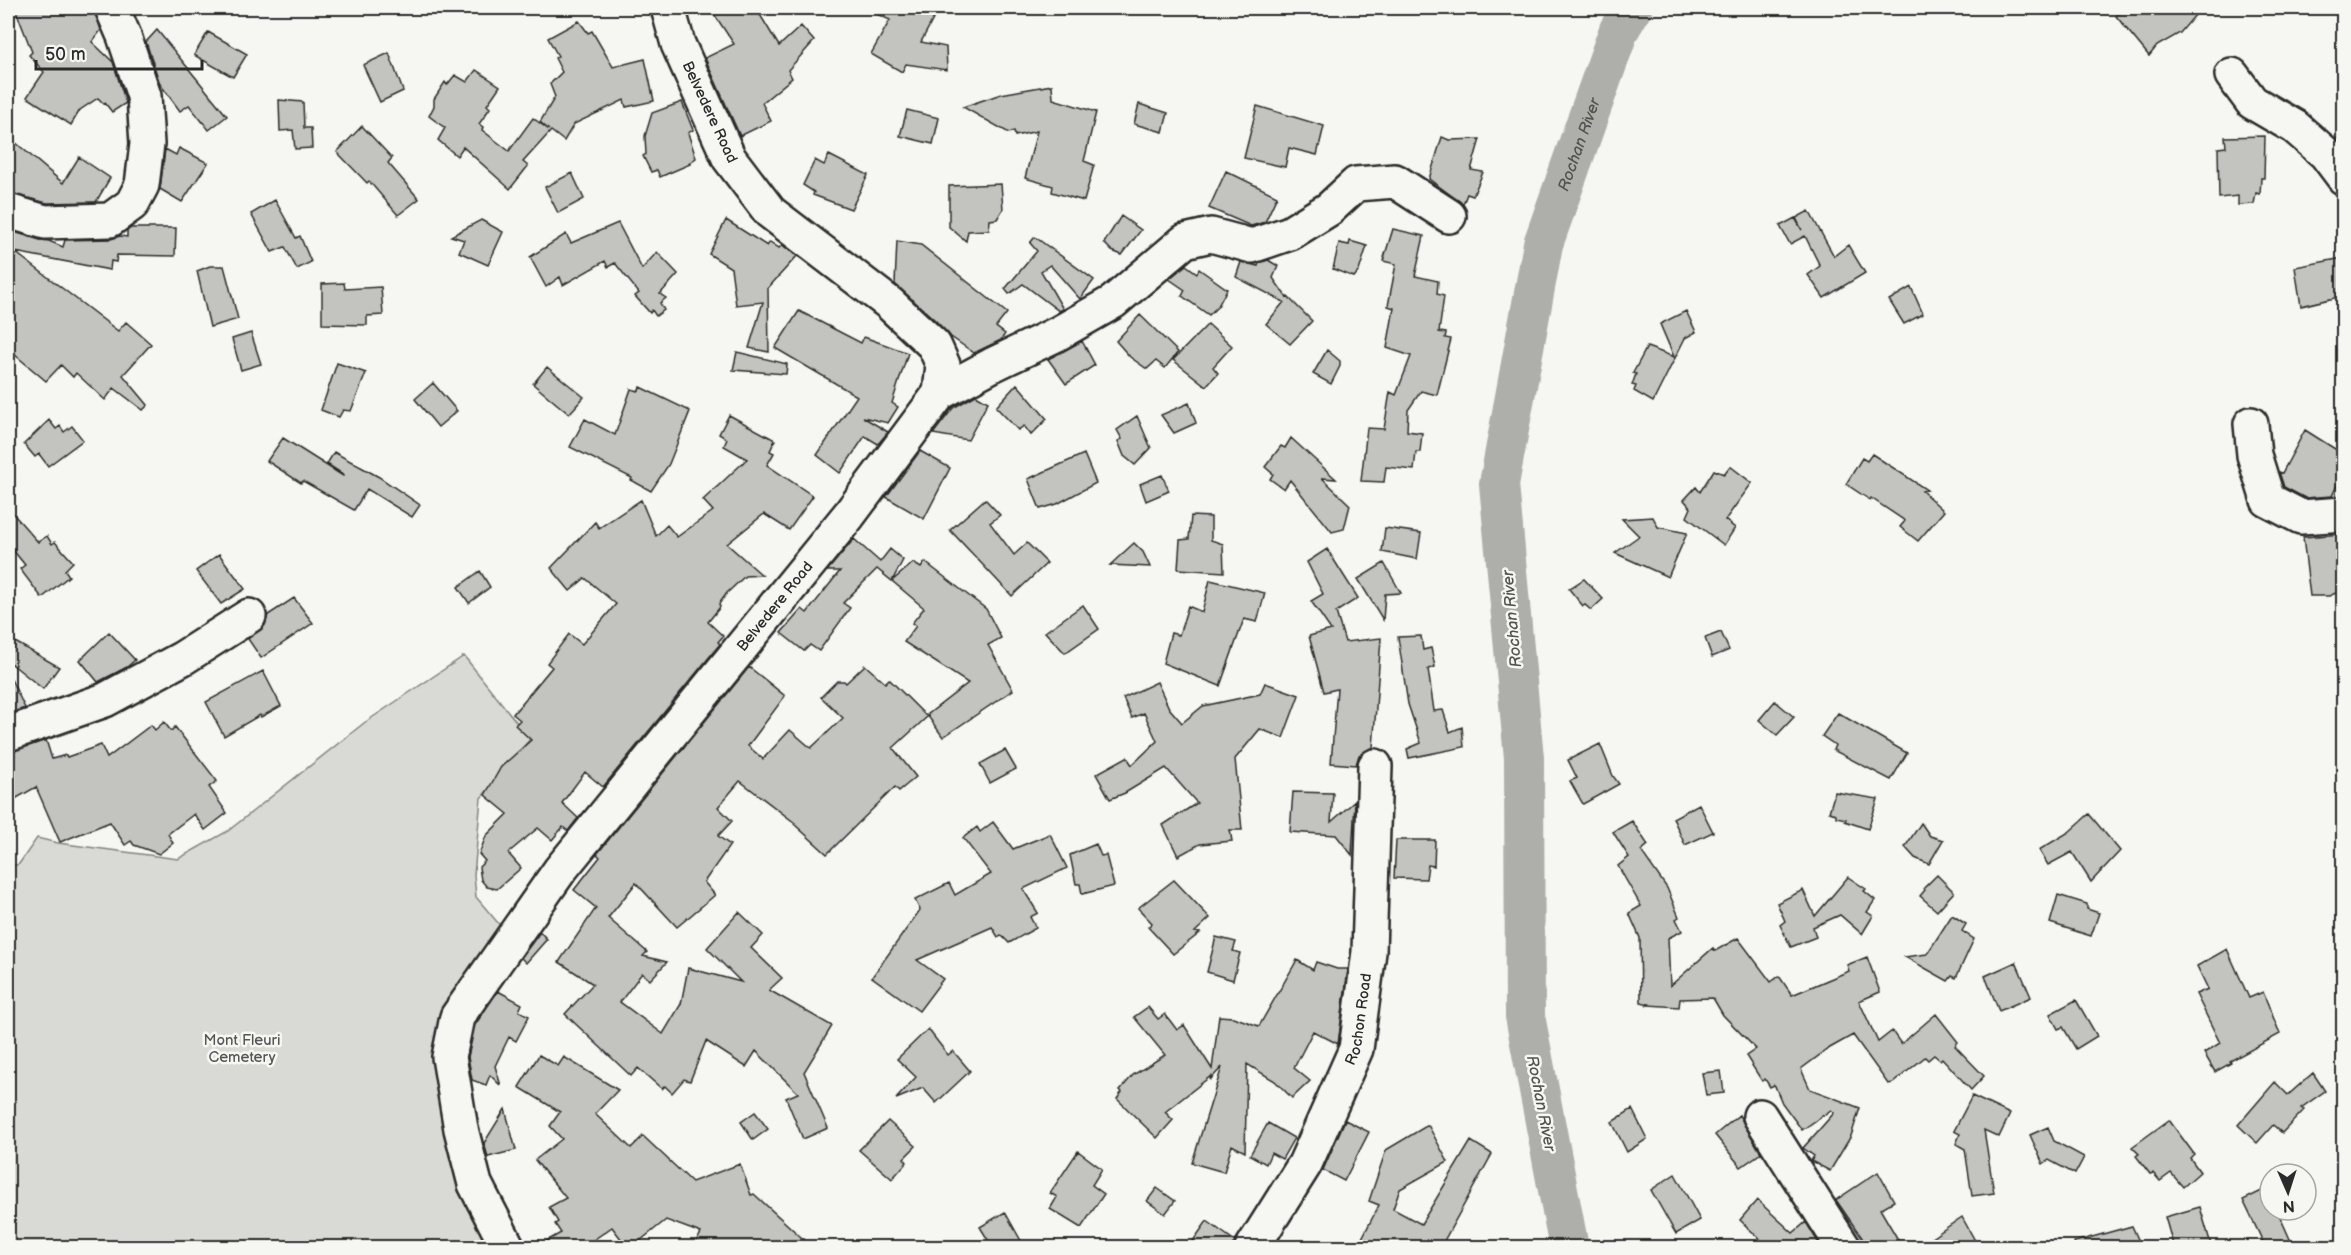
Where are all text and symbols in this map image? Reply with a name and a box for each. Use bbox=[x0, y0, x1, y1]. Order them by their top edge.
scale bar bbox=[36, 33, 202, 71]
text: 50 m bbox=[45, 44, 86, 65]
street label: Belvedere Road bbox=[678, 58, 741, 166]
water label: Rochan River bbox=[1555, 95, 1605, 194]
street label: Belvedere Road bbox=[733, 558, 817, 655]
water label: Rochan River bbox=[1499, 568, 1526, 668]
street label: Rochon Road bbox=[1341, 972, 1376, 1068]
park label: Mont Fleuri Cemetery bbox=[204, 1031, 280, 1067]
water label: Rochan River bbox=[1522, 1054, 1559, 1154]
north arrow bbox=[2258, 1162, 2318, 1222]
text: N bbox=[2282, 1196, 2295, 1215]

